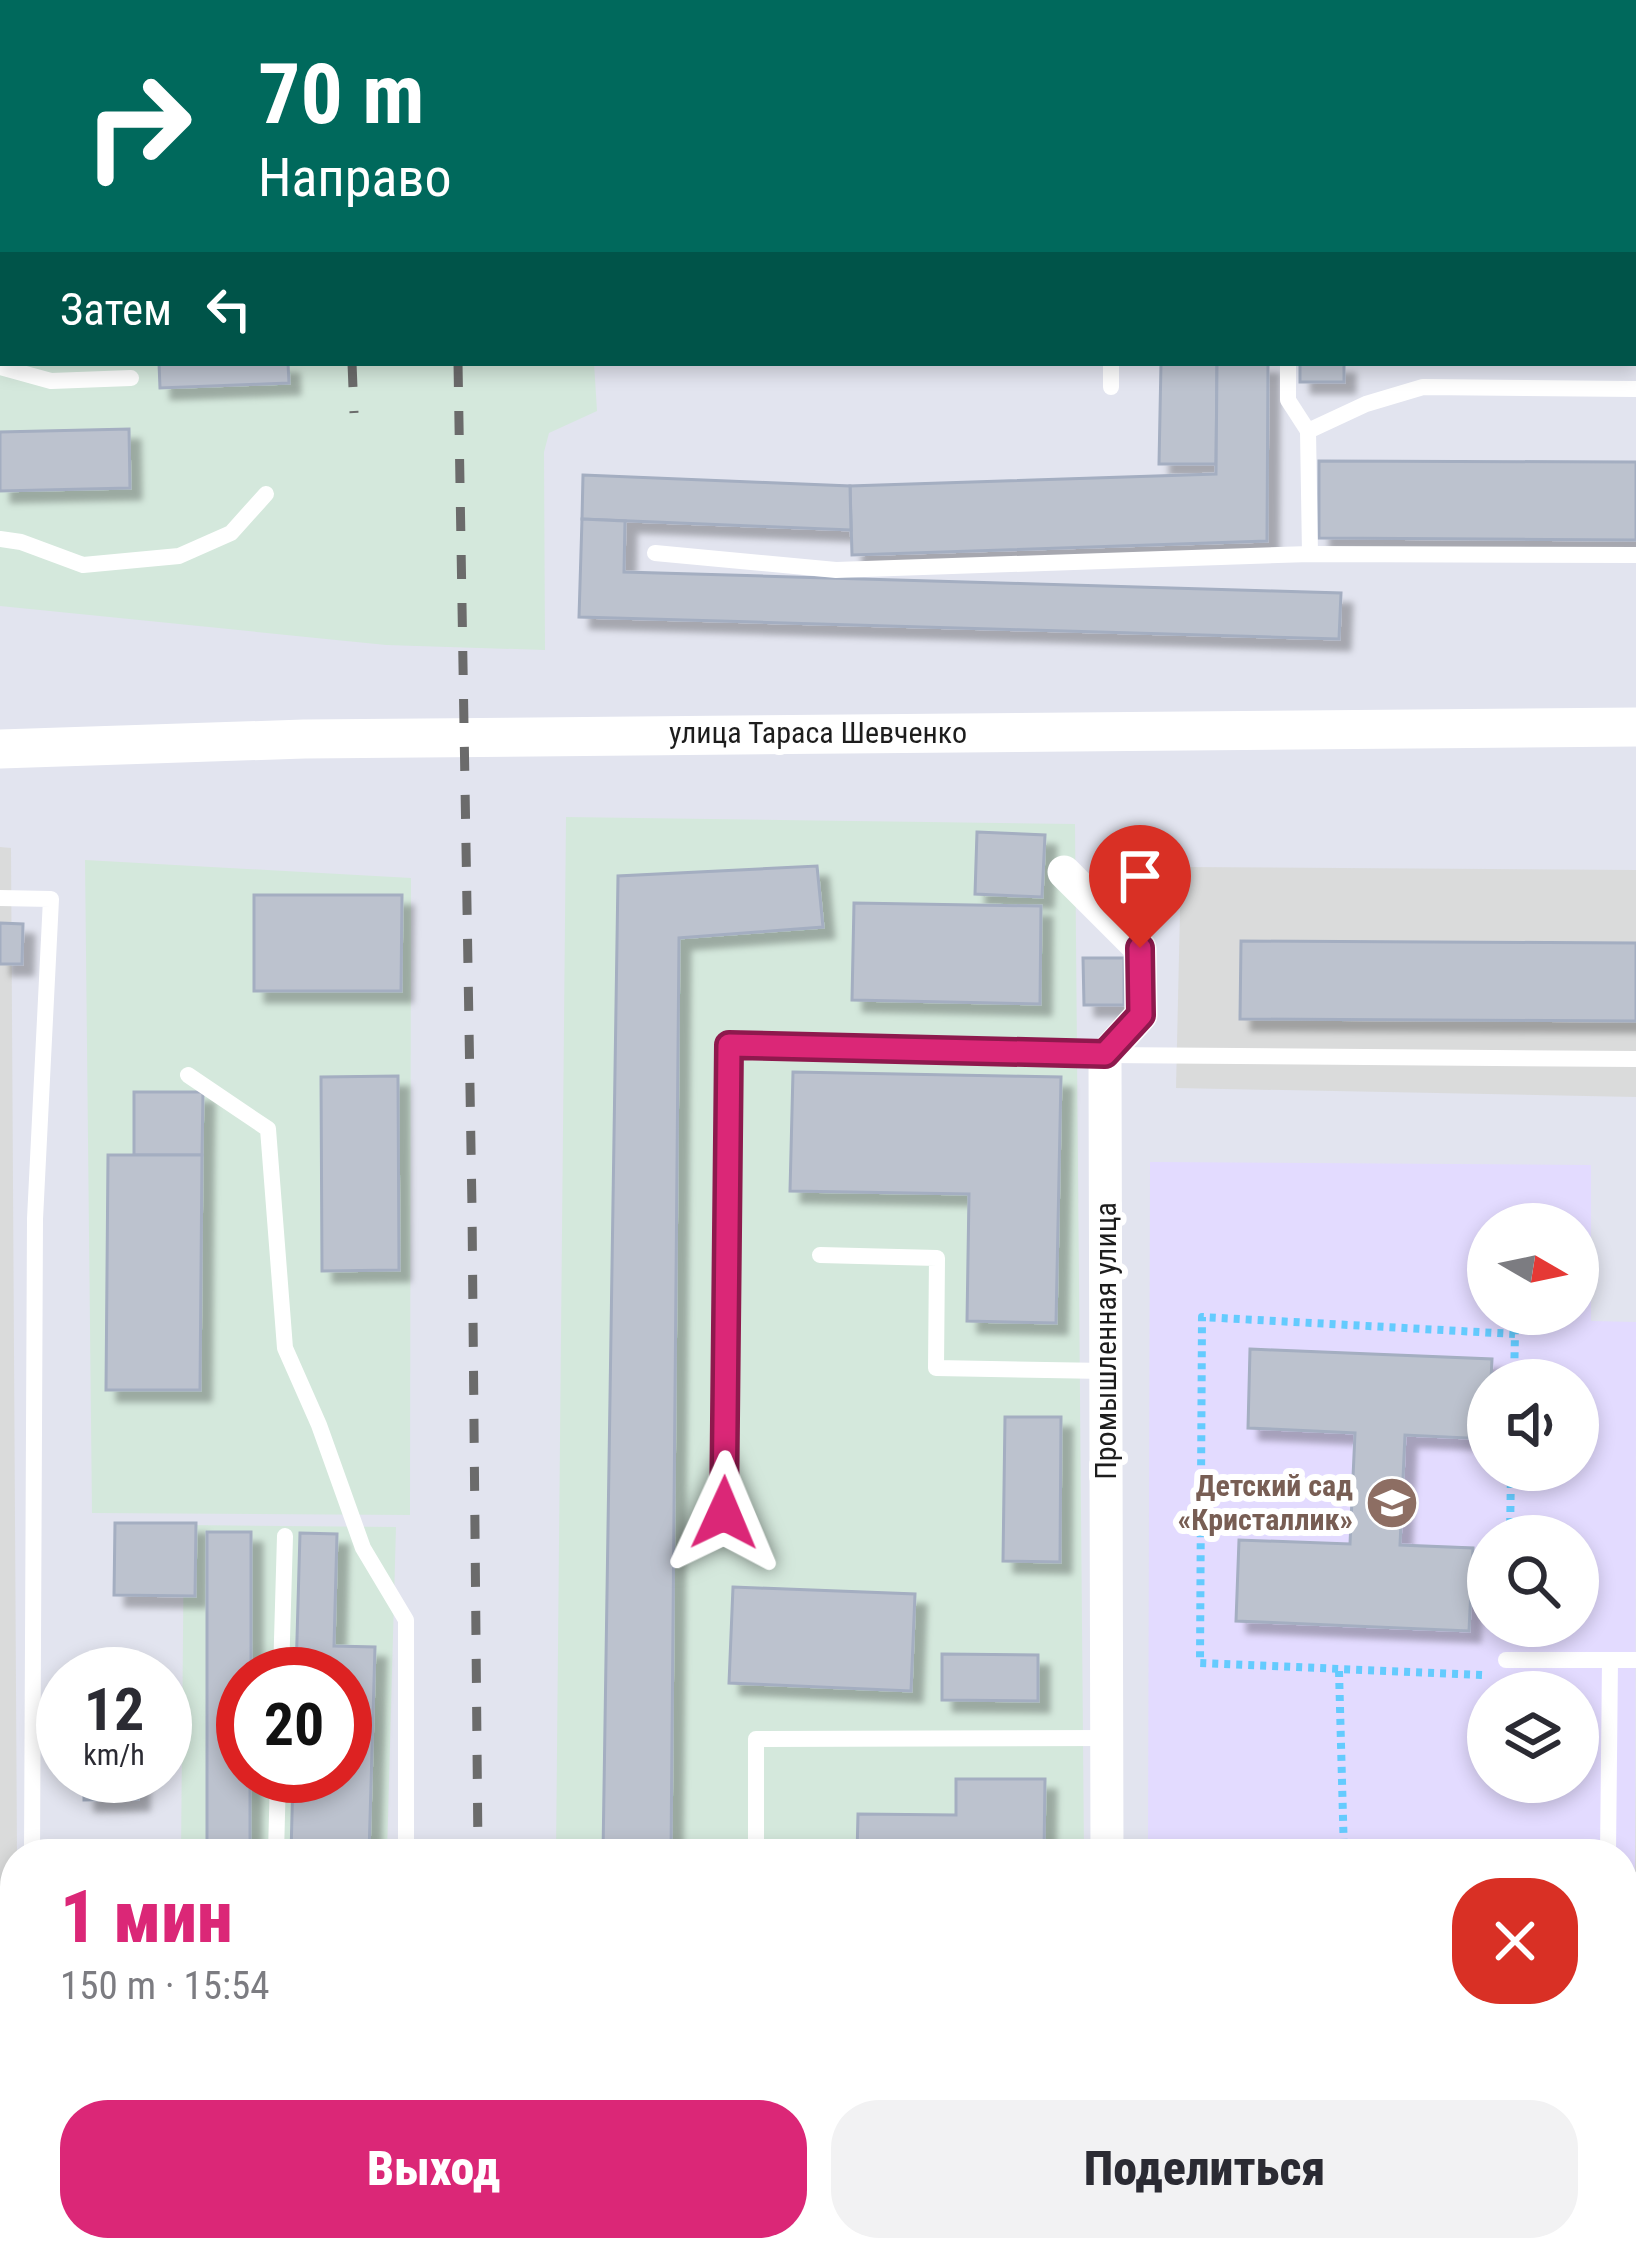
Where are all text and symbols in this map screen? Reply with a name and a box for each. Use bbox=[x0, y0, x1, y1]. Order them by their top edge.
text: 70 m bbox=[258, 45, 425, 144]
icon: right bbox=[60, 48, 216, 204]
text: Направо bbox=[258, 146, 452, 209]
icon: left bbox=[196, 276, 262, 342]
text: Затем bbox=[60, 283, 172, 336]
street label: улица Тараса Шевченко bbox=[669, 715, 967, 750]
pin bbox=[1089, 825, 1191, 948]
icon: arrive bbox=[1107, 843, 1173, 909]
street label: Промышленная улица bbox=[1088, 1202, 1123, 1480]
north arrow bbox=[1467, 1203, 1599, 1335]
map controls bbox=[1467, 1203, 1599, 1803]
button: sound bbox=[1467, 1359, 1599, 1491]
position arrow bbox=[661, 1450, 787, 1576]
place label: Детский сад «Кристаллик» bbox=[1178, 1468, 1353, 1537]
school or university icon: Детский сад «Кристаллик» bbox=[1364, 1475, 1420, 1531]
button: search bbox=[1467, 1515, 1599, 1647]
speed limit sign: 20 bbox=[216, 1647, 372, 1803]
button: layers bbox=[1467, 1671, 1599, 1803]
text: 12 bbox=[84, 1674, 144, 1745]
text: km/h bbox=[83, 1737, 145, 1772]
text: 1 мин bbox=[60, 1875, 233, 1960]
button: close bbox=[1452, 1878, 1578, 2004]
text: 150 m · 15:54 bbox=[60, 1963, 270, 2009]
button: Выход bbox=[60, 2100, 807, 2238]
button: Поделиться bbox=[831, 2100, 1578, 2238]

